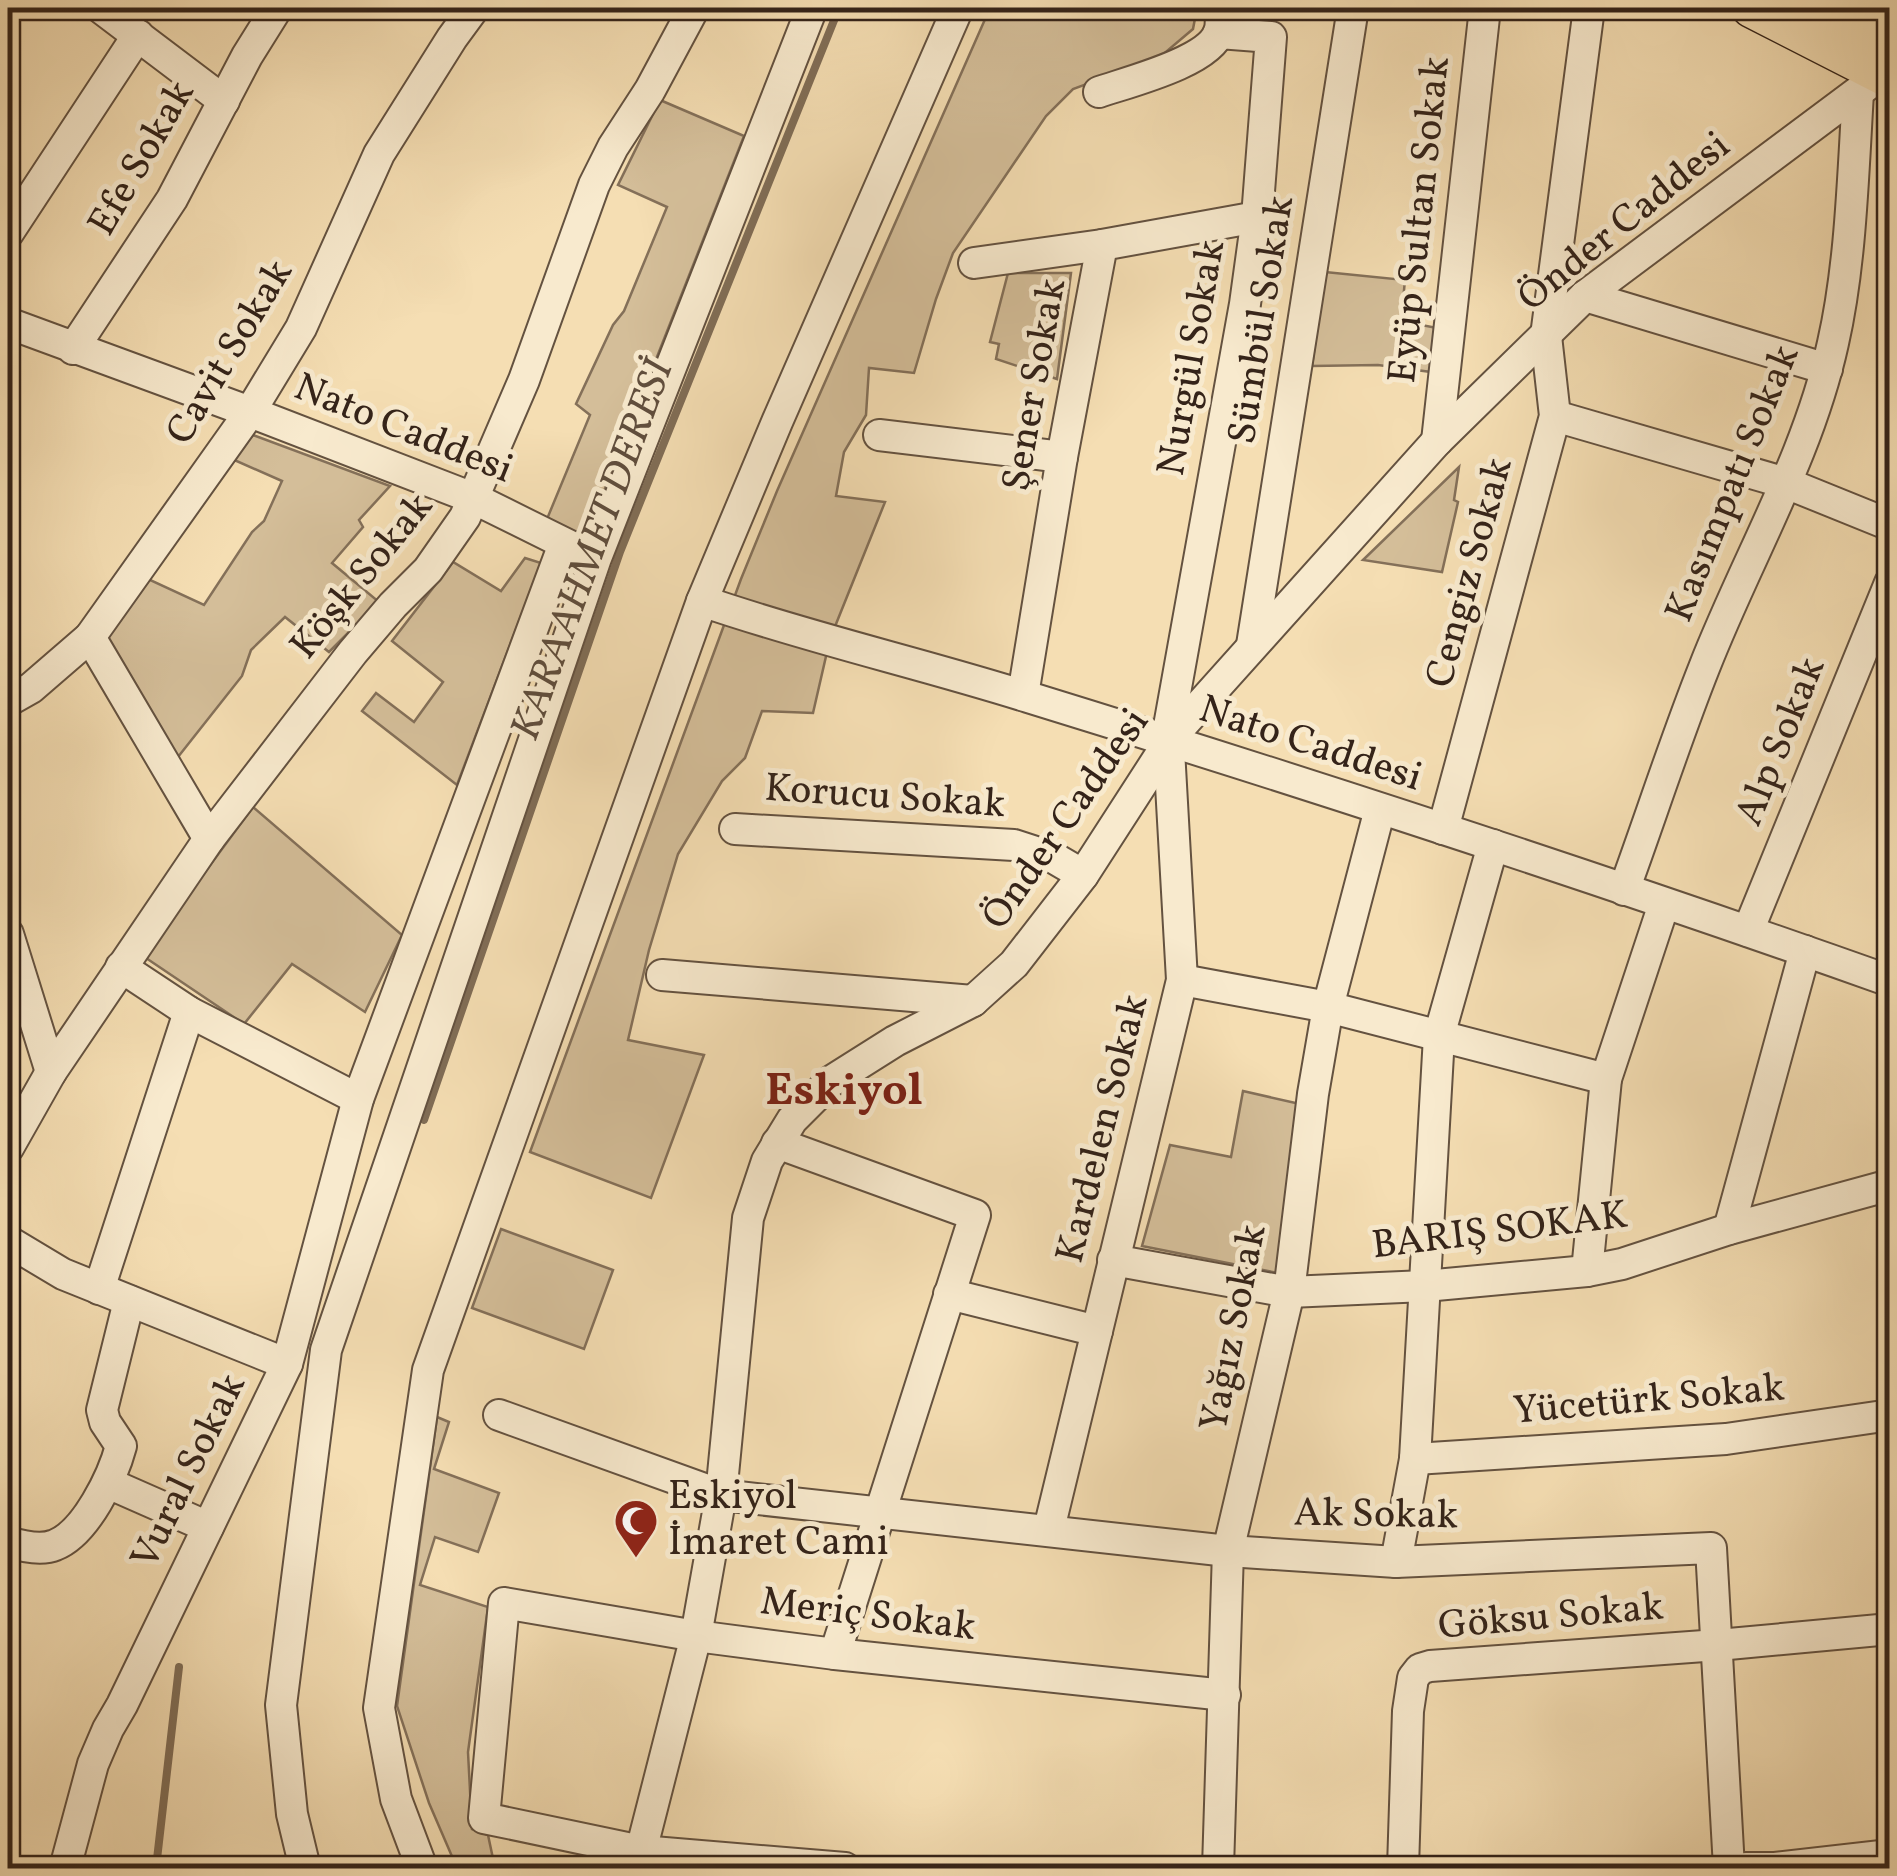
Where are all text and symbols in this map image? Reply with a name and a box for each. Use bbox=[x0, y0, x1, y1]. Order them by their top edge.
street label: Eyüp Sultan Sokak bbox=[1376, 54, 1466, 386]
street label: Efe Sokak bbox=[76, 71, 210, 247]
street label: Önder Caddesi bbox=[1507, 120, 1743, 326]
street label: Sümbül Sokak bbox=[1216, 192, 1310, 448]
street label: Nurgül Sokak bbox=[1145, 236, 1241, 480]
street label: Cavit Sokak bbox=[154, 250, 308, 456]
street label: Şener Sokak bbox=[990, 274, 1082, 496]
street label: Kasımpatı Sokak bbox=[1653, 337, 1815, 631]
water label: KARAAHMET DERESİ bbox=[498, 350, 691, 749]
street label: Nato Caddesi bbox=[285, 361, 521, 499]
street label: Cengiz Sokak bbox=[1413, 452, 1529, 694]
street label: Köşk Sokak bbox=[278, 482, 448, 672]
street label: Alp Sokak bbox=[1723, 649, 1841, 835]
street label: Nato Caddesi bbox=[1191, 683, 1429, 807]
street label: Önder Caddesi bbox=[970, 698, 1164, 942]
street label: Korucu Sokak bbox=[763, 762, 1007, 834]
street label: Kardelen Sokak bbox=[1044, 989, 1164, 1269]
district label: Eskiyol bbox=[765, 1061, 923, 1124]
street label: BARIŞ SOKAK bbox=[1369, 1189, 1631, 1275]
street label: Yağız Sokak bbox=[1188, 1220, 1282, 1436]
street label: Yücetürk Sokak bbox=[1511, 1361, 1787, 1441]
street label: Vural Sokak bbox=[119, 1365, 261, 1579]
place label: Eskiyol İmaret Cami bbox=[668, 1470, 889, 1572]
street label: Ak Sokak bbox=[1293, 1487, 1459, 1545]
mosque icon: Eskiyol İmaret Cami bbox=[613, 1498, 659, 1559]
street label: Meriç Sokak bbox=[757, 1575, 979, 1657]
street label: Göksu Sokak bbox=[1436, 1580, 1666, 1656]

